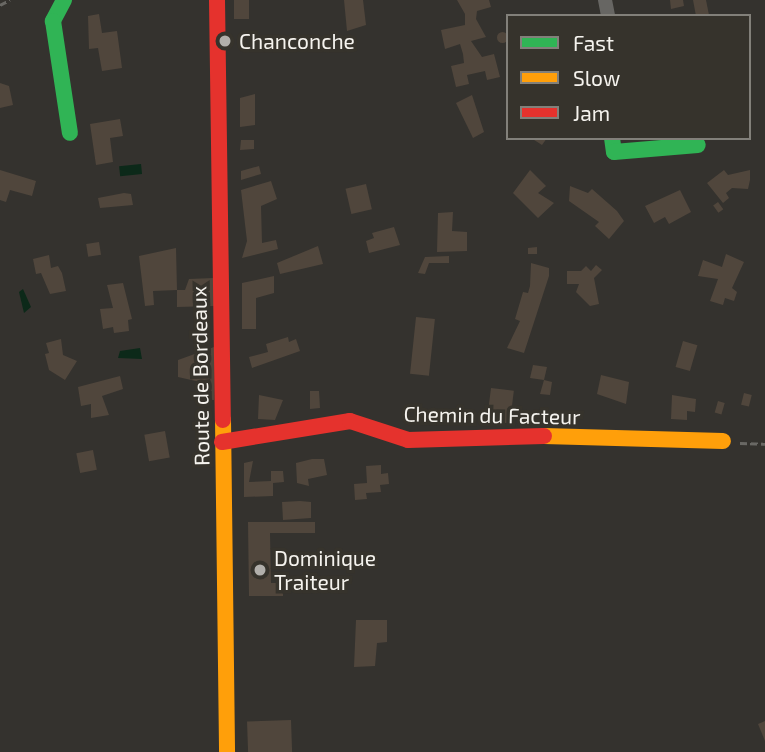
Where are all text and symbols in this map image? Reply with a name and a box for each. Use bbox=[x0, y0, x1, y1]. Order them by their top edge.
legend bbox=[506, 14, 751, 140]
place label: Chanconche bbox=[239, 28, 355, 54]
text: Fast bbox=[573, 30, 614, 55]
marker: Chanconche bbox=[217, 33, 233, 49]
text: Slow bbox=[573, 65, 620, 90]
text: Jam bbox=[573, 100, 610, 125]
street label: Route de Bordeaux bbox=[186, 286, 214, 466]
street label: Chemin du Facteur bbox=[403, 401, 581, 429]
place label: Dominique Traiteur bbox=[274, 545, 376, 595]
marker: Dominique Traiteur bbox=[252, 562, 268, 578]

